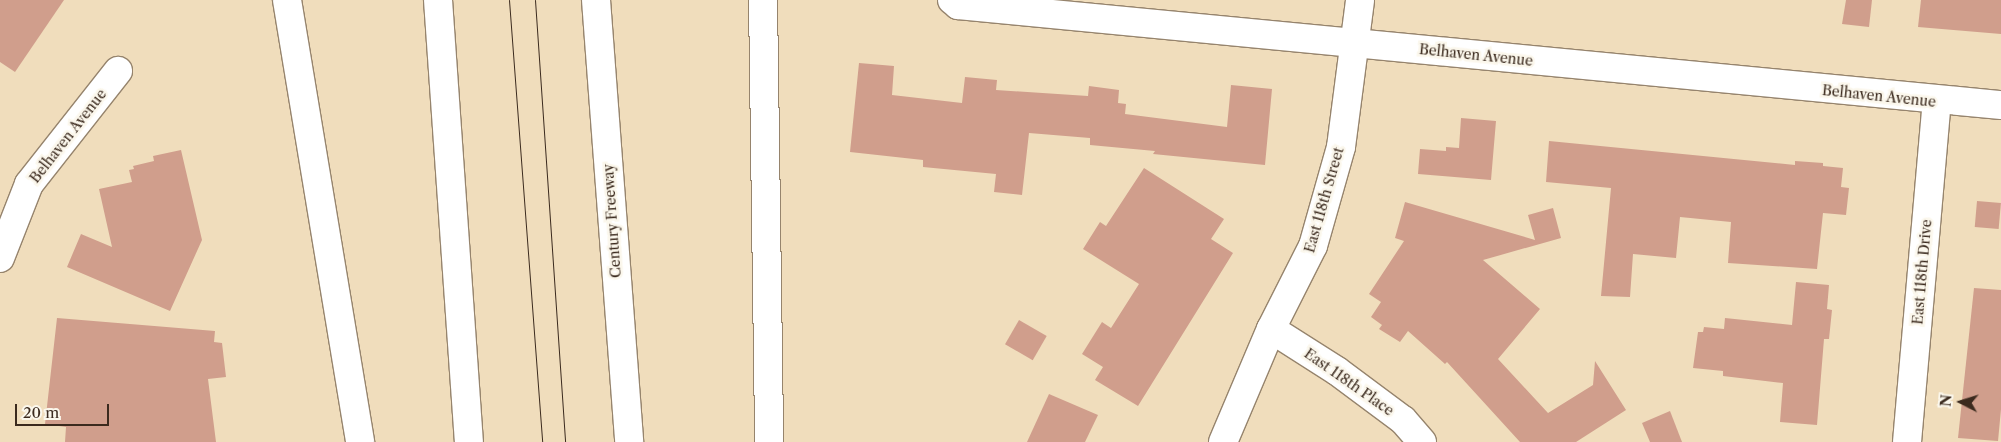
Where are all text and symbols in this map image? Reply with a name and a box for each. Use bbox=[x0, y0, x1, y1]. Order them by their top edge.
street label: Belhaven Avenue bbox=[1418, 41, 1534, 69]
street label: Belhaven Avenue bbox=[1821, 82, 1937, 110]
street label: Belhaven Avenue bbox=[26, 86, 110, 186]
street label: East 118th Street bbox=[1301, 145, 1347, 255]
street label: Century Freeway bbox=[600, 163, 624, 279]
street label: East 118th Drive bbox=[1909, 219, 1935, 325]
street label: East 118th Place bbox=[1301, 345, 1397, 419]
north arrow bbox=[1936, 377, 1986, 427]
scale bar bbox=[18, 394, 111, 426]
text: N bbox=[1937, 394, 1956, 408]
text: 20 m bbox=[23, 403, 59, 422]

